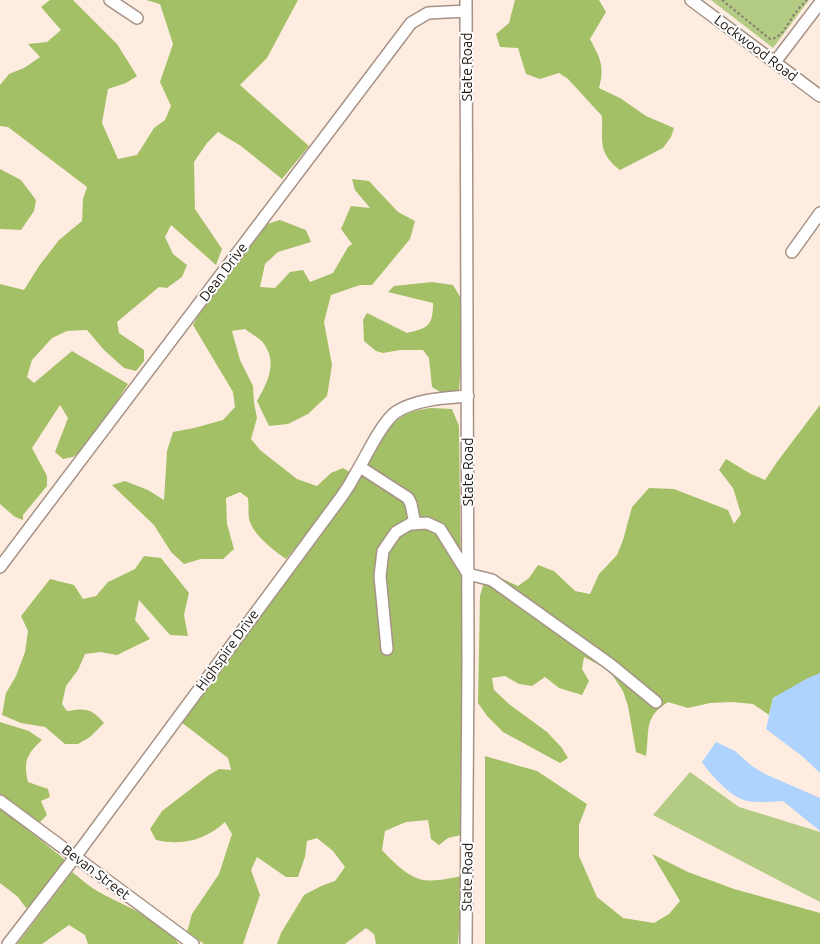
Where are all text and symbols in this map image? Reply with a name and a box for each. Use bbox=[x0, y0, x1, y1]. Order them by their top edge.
street label: Lockwood Road bbox=[711, 12, 801, 84]
street label: State Road bbox=[459, 33, 475, 101]
street label: Dean Drive bbox=[196, 240, 250, 304]
street label: State Road bbox=[460, 438, 476, 506]
street label: Highspire Drive bbox=[192, 606, 262, 694]
street label: Bevan Street bbox=[59, 841, 134, 903]
street label: State Road bbox=[458, 843, 476, 911]

